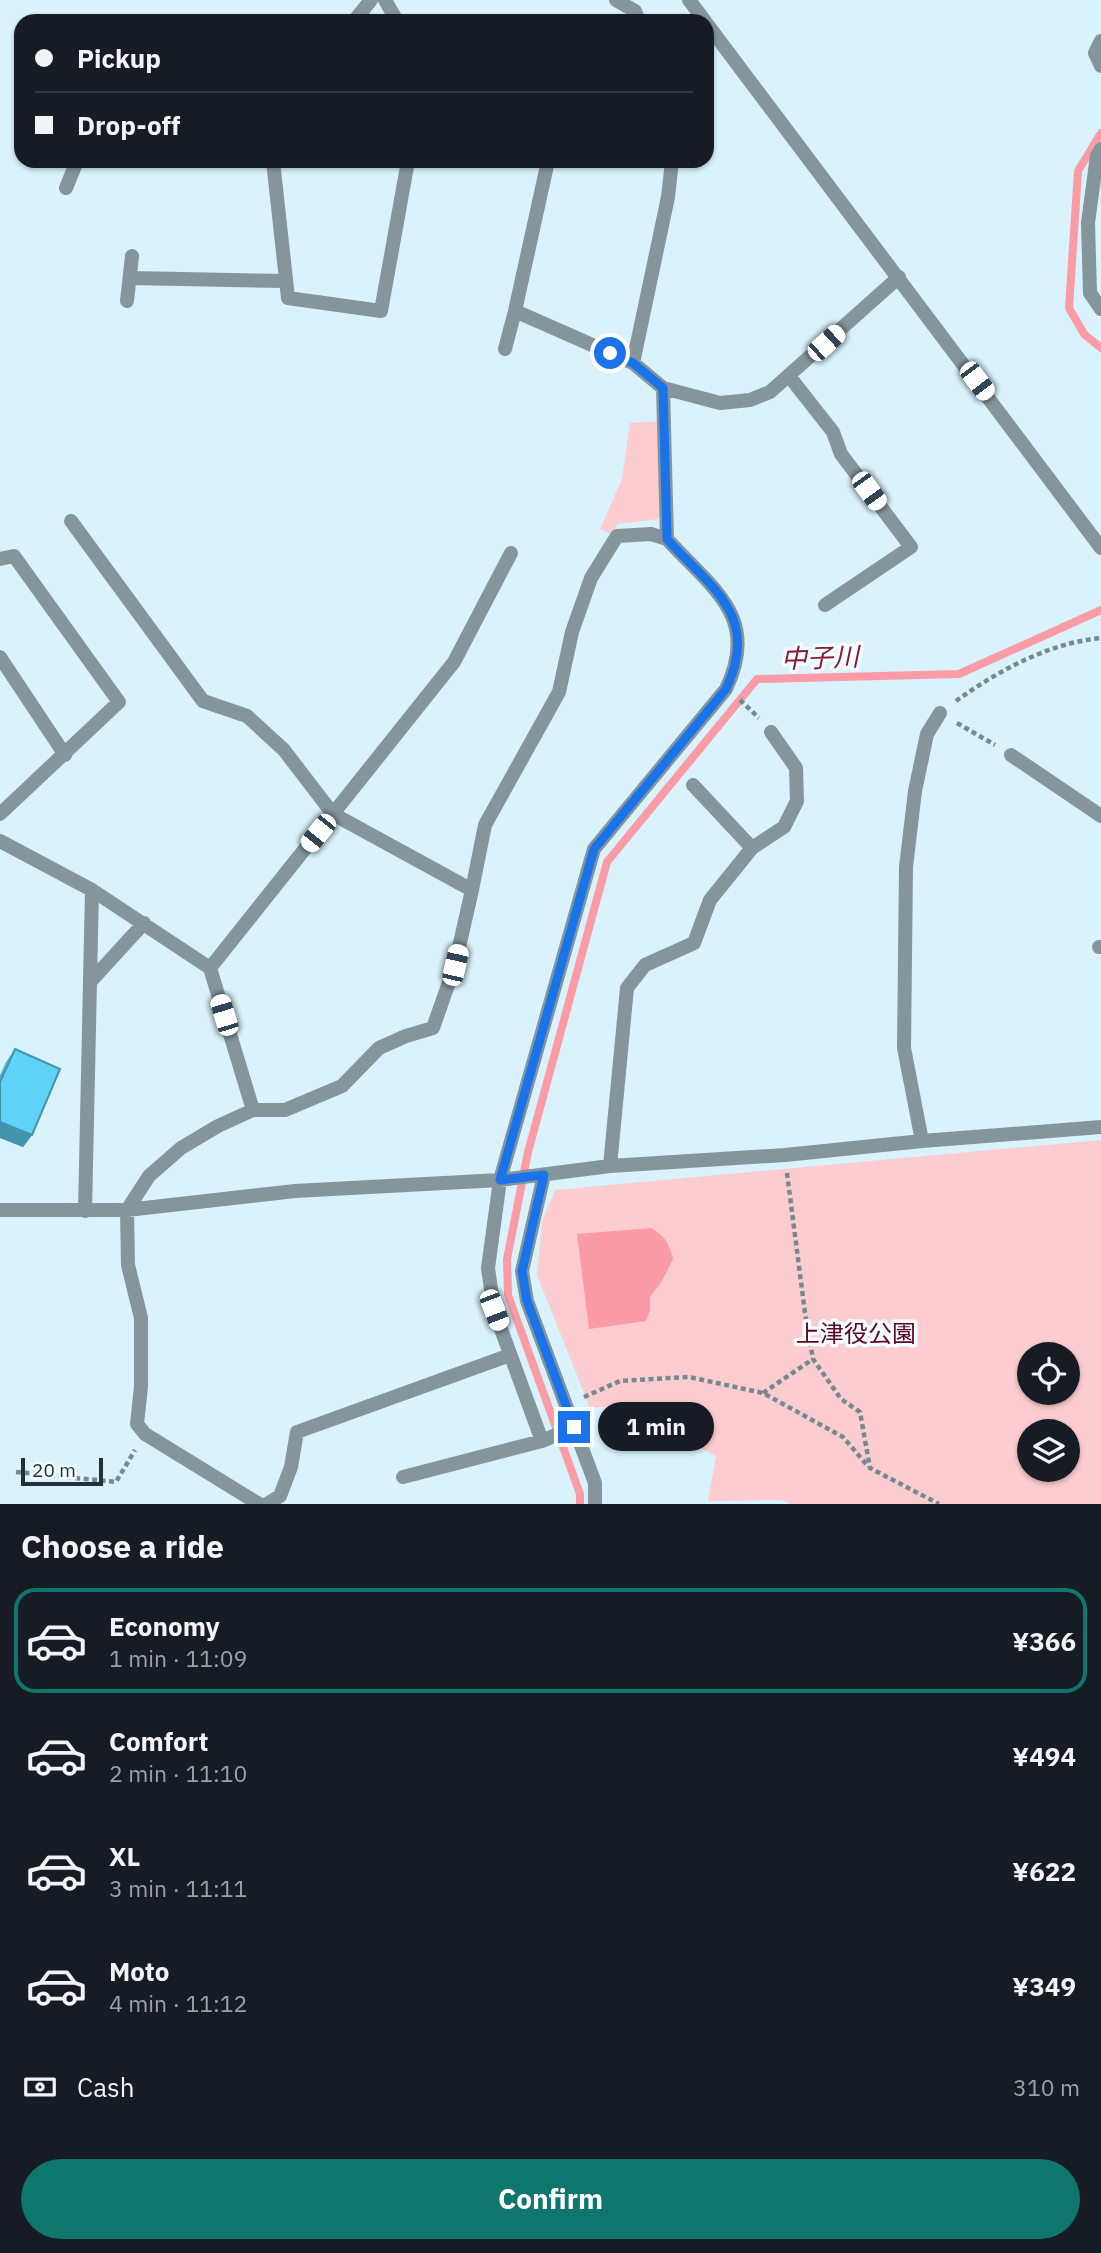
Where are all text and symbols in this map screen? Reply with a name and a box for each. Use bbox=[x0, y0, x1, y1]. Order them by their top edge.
text: Pickup bbox=[77, 41, 161, 75]
text: Drop-off bbox=[77, 108, 180, 142]
car bbox=[804, 321, 849, 365]
route start bbox=[594, 337, 626, 369]
car bbox=[956, 358, 999, 404]
car bbox=[849, 468, 890, 514]
water label: 中子川 bbox=[780, 639, 863, 675]
car bbox=[297, 810, 340, 856]
car bbox=[441, 942, 470, 988]
car bbox=[208, 992, 241, 1038]
car bbox=[477, 1287, 512, 1333]
park label: 上津役公園 bbox=[796, 1317, 916, 1349]
map controls bbox=[1017, 1342, 1080, 1482]
button: locate bbox=[1017, 1342, 1080, 1405]
callout: 1 min bbox=[598, 1402, 714, 1452]
route end bbox=[558, 1411, 590, 1443]
text: 1 min bbox=[626, 1411, 686, 1441]
button: layers bbox=[1017, 1419, 1080, 1482]
scale bar bbox=[21, 1455, 103, 1487]
text: 20 m bbox=[32, 1458, 76, 1482]
text: Choose a ride bbox=[21, 1525, 224, 1567]
icon: car bbox=[25, 1609, 88, 1672]
text: Economy bbox=[109, 1609, 220, 1643]
text: ¥366 bbox=[1012, 1624, 1076, 1658]
text: 1 min · 11:09 bbox=[109, 1643, 247, 1673]
icon: car bbox=[25, 1724, 88, 1787]
text: Comfort bbox=[109, 1724, 208, 1758]
text: ¥494 bbox=[1012, 1739, 1076, 1773]
text: 2 min · 11:10 bbox=[109, 1758, 247, 1788]
icon: car bbox=[25, 1839, 88, 1902]
text: XL bbox=[109, 1839, 140, 1873]
text: ¥622 bbox=[1012, 1854, 1076, 1888]
text: 3 min · 11:11 bbox=[109, 1873, 247, 1903]
icon: car bbox=[25, 1954, 88, 2017]
text: Moto bbox=[109, 1954, 169, 1988]
text: ¥349 bbox=[1012, 1969, 1076, 2003]
text: 4 min · 11:12 bbox=[109, 1988, 247, 2018]
icon: cash bbox=[21, 2068, 59, 2106]
text: Cash bbox=[77, 2070, 134, 2104]
text: 310 m bbox=[1013, 2072, 1080, 2102]
button: Confirm bbox=[21, 2159, 1080, 2239]

